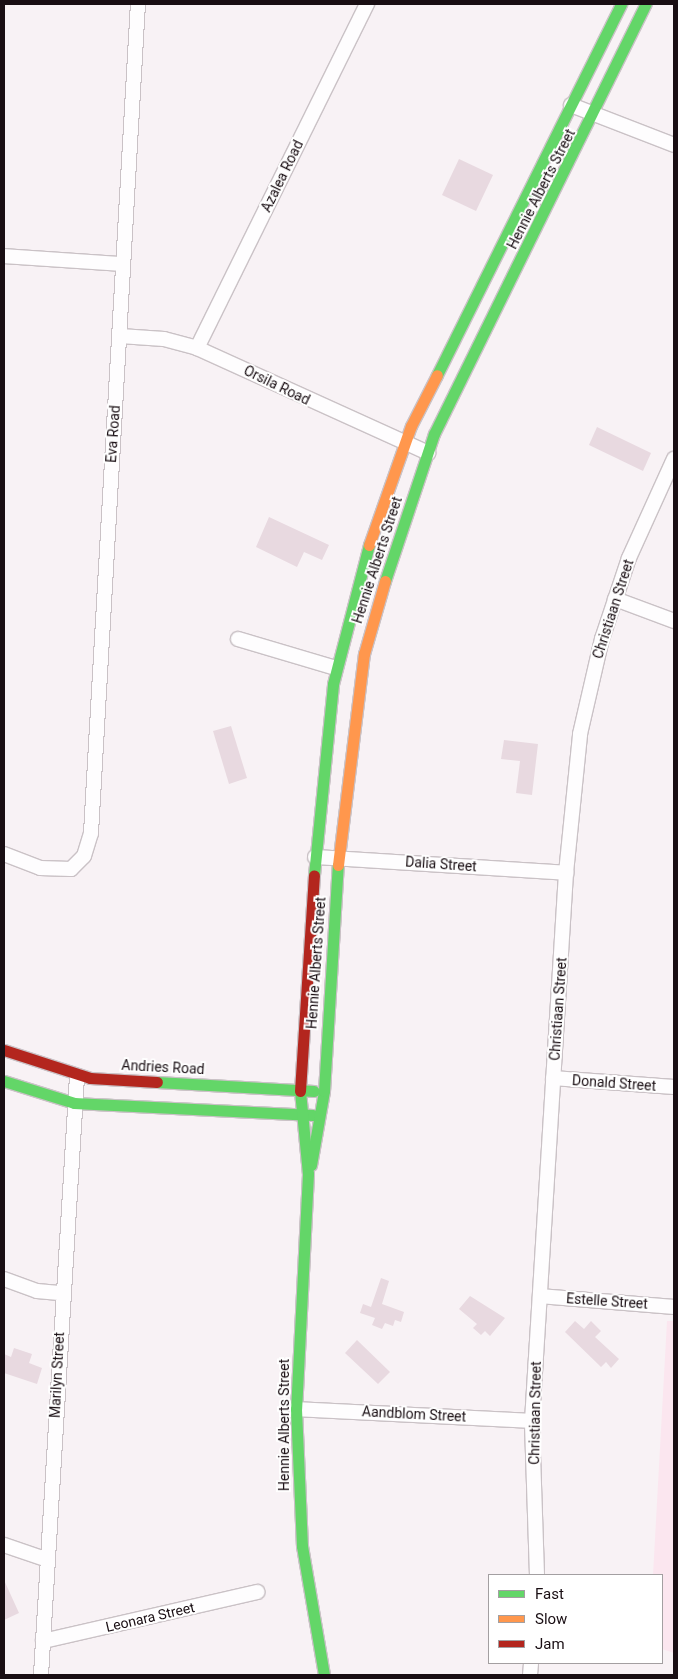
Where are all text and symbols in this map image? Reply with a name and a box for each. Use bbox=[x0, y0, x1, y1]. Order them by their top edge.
street label: Hennie Alberts Street bbox=[503, 126, 579, 252]
street label: Azalea Road bbox=[257, 137, 307, 215]
street label: Orsila Road bbox=[241, 362, 313, 408]
street label: Eva Road bbox=[103, 405, 123, 463]
street label: Hennie Alberts Street bbox=[349, 494, 405, 626]
street label: Christiaan Street bbox=[589, 557, 637, 661]
street label: Dalia Street bbox=[405, 853, 477, 875]
street label: Hennie Alberts Street bbox=[303, 896, 329, 1030]
street label: Christiaan Street bbox=[546, 957, 570, 1061]
street label: Andries Road bbox=[121, 1056, 205, 1078]
street label: Donald Street bbox=[571, 1072, 657, 1094]
street label: Estelle Street bbox=[566, 1290, 648, 1312]
street label: Marilyn Street bbox=[46, 1332, 68, 1418]
street label: Hennie Alberts Street bbox=[276, 1359, 292, 1491]
street label: Christiaan Street bbox=[526, 1361, 544, 1465]
street label: Aandblom Street bbox=[361, 1403, 467, 1425]
legend bbox=[488, 1574, 663, 1664]
text: Fast bbox=[535, 1585, 564, 1603]
street label: Leonara Street bbox=[104, 1599, 196, 1635]
text: Slow bbox=[535, 1610, 567, 1628]
text: Jam bbox=[535, 1635, 565, 1653]

